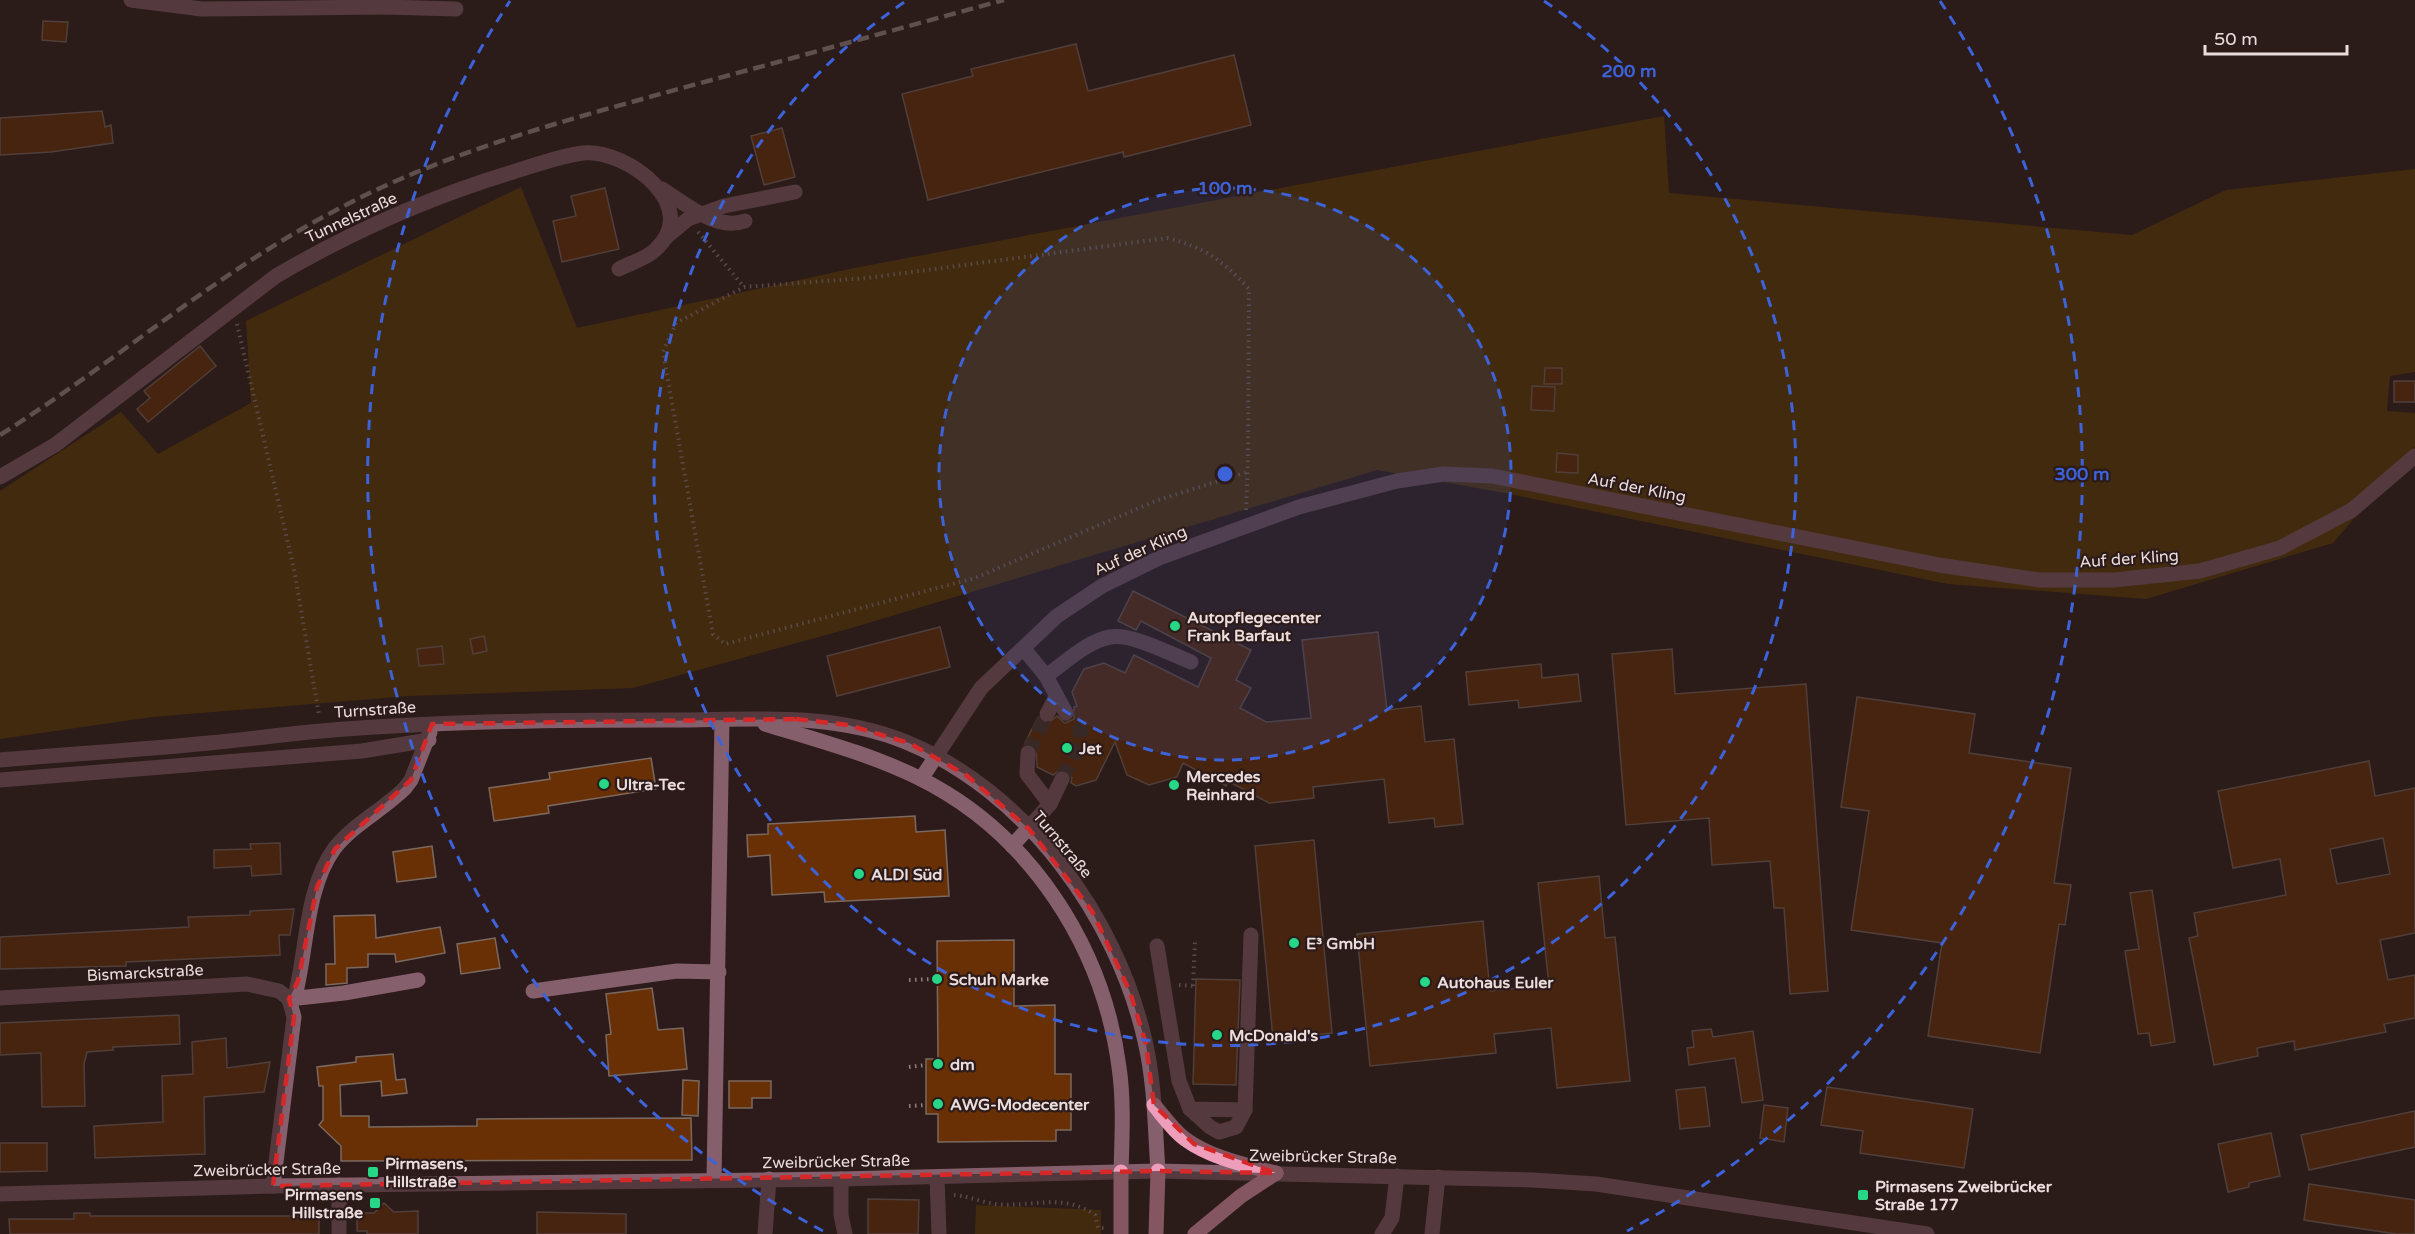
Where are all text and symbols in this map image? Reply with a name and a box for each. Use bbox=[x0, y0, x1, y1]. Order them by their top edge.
scale bar bbox=[2205, 18, 2348, 56]
text: 50 m bbox=[2214, 28, 2258, 50]
text: 200 m bbox=[1601, 60, 1657, 82]
text: 100 m bbox=[1197, 177, 1253, 199]
street label: Tunnelstraße bbox=[302, 188, 400, 248]
text: 300 m bbox=[2054, 463, 2110, 485]
centre of rings bbox=[1215, 464, 1235, 484]
street label: Auf der Kling bbox=[1586, 469, 1688, 507]
street label: Auf der Kling bbox=[1091, 522, 1190, 580]
street label: Auf der Kling bbox=[2079, 546, 2179, 572]
place label: Autopflegecenter Frank Barfaut bbox=[1187, 608, 1322, 646]
marker: Autopflegecenter Frank Barfaut bbox=[1168, 619, 1182, 633]
street label: Turnstraße bbox=[333, 697, 417, 723]
place label: Jet bbox=[1078, 739, 1103, 759]
marker: Jet bbox=[1060, 741, 1074, 755]
place label: Mercedes Reinhard bbox=[1186, 767, 1261, 805]
place label: Ultra-Tec bbox=[616, 775, 685, 795]
marker: Ultra-Tec bbox=[597, 777, 611, 791]
marker: Mercedes Reinhard bbox=[1167, 778, 1181, 792]
street label: Turnstraße bbox=[1028, 807, 1096, 882]
place label: ALDI Süd bbox=[871, 865, 942, 885]
marker: ALDI Süd bbox=[852, 867, 866, 881]
place label: E³ GmbH bbox=[1306, 934, 1375, 954]
marker: E³ GmbH bbox=[1287, 936, 1301, 950]
street label: Bismarckstraße bbox=[86, 960, 204, 986]
place label: Schuh Marke bbox=[949, 970, 1049, 990]
marker: Schuh Marke bbox=[930, 972, 944, 986]
place label: Autohaus Euler bbox=[1437, 973, 1554, 993]
marker: Autohaus Euler bbox=[1418, 975, 1432, 989]
place label: McDonald's bbox=[1229, 1026, 1319, 1046]
marker: McDonald's bbox=[1210, 1028, 1224, 1042]
place label: dm bbox=[950, 1055, 975, 1075]
marker: dm bbox=[931, 1057, 945, 1071]
place label: AWG-Modecenter bbox=[950, 1095, 1090, 1115]
marker: AWG-Modecenter bbox=[931, 1097, 945, 1111]
street label: Zweibrücker Straße bbox=[1249, 1146, 1397, 1168]
street label: Zweibrücker Straße bbox=[762, 1151, 910, 1173]
place label: Pirmasens, Hillstraße bbox=[385, 1154, 468, 1192]
street label: Zweibrücker Straße bbox=[193, 1159, 341, 1181]
marker: Pirmasens, Hillstraße bbox=[366, 1165, 380, 1179]
place label: Pirmasens Zweibrücker Straße 177 bbox=[1875, 1177, 2053, 1215]
place label: Pirmasens Hillstraße bbox=[284, 1185, 363, 1223]
marker: Pirmasens Zweibrücker Straße 177 bbox=[1856, 1188, 1870, 1202]
marker: Pirmasens Hillstraße bbox=[368, 1196, 382, 1210]

